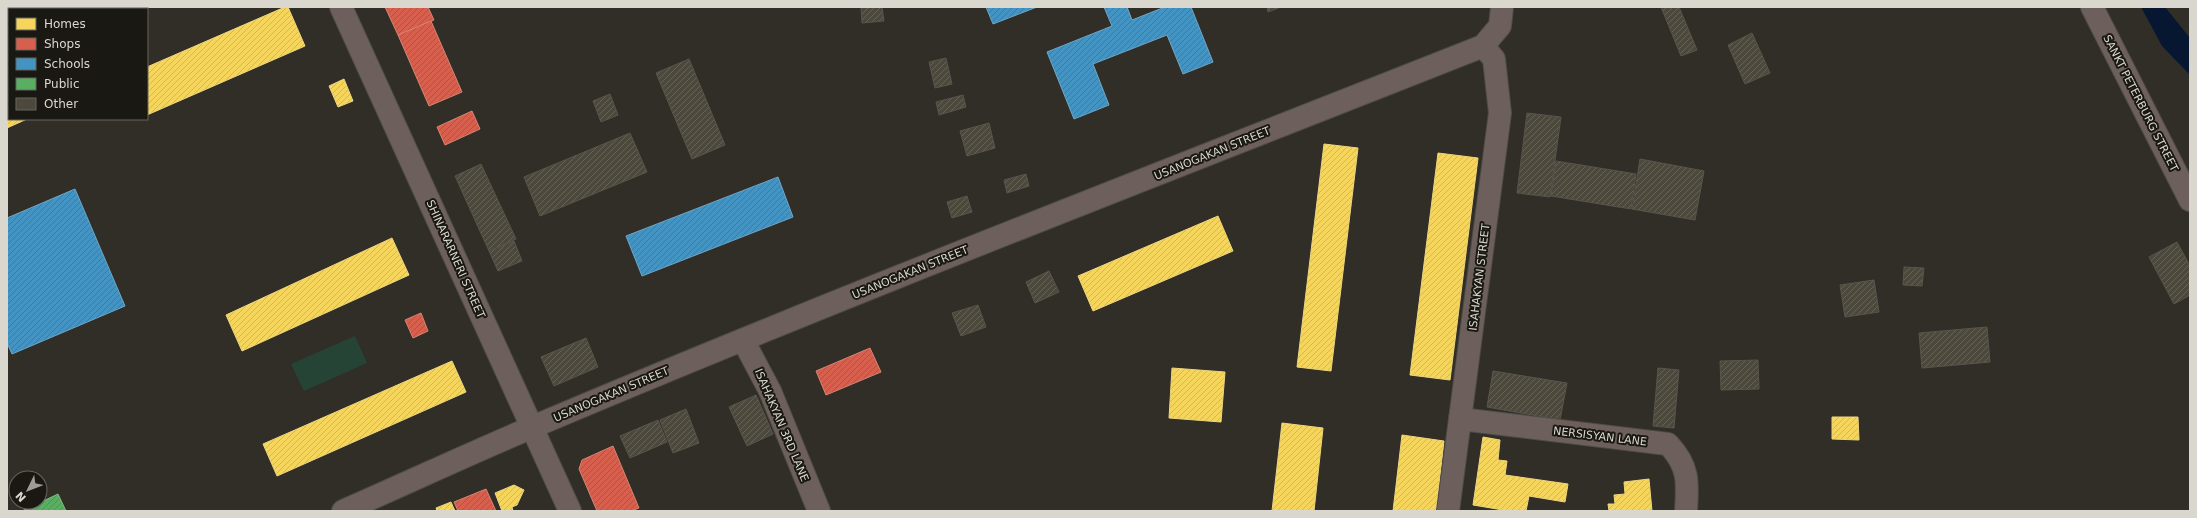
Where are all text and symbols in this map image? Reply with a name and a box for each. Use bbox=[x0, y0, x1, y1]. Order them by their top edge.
legend bbox=[8, 8, 148, 120]
text: Homes bbox=[44, 17, 86, 31]
street label: SANKT PETERBURG STREET bbox=[2100, 33, 2181, 174]
text: Shops bbox=[44, 37, 80, 51]
text: Schools bbox=[44, 57, 90, 71]
text: Public bbox=[44, 77, 80, 91]
text: Other bbox=[44, 97, 78, 111]
street label: USANOGAKAN STREET bbox=[1152, 124, 1272, 183]
street label: SHINARARNERI STREET bbox=[424, 198, 488, 321]
street label: ISAHAKYAN STREET bbox=[1466, 223, 1493, 331]
street label: USANOGAKAN STREET bbox=[850, 243, 970, 302]
street label: USANOGAKAN STREET bbox=[552, 364, 671, 425]
street label: ISAHAKYAN 3RD LANE bbox=[752, 367, 811, 484]
street label: NERSISYAN LANE bbox=[1552, 424, 1648, 449]
north arrow bbox=[8, 470, 48, 510]
text: N bbox=[13, 489, 29, 504]

